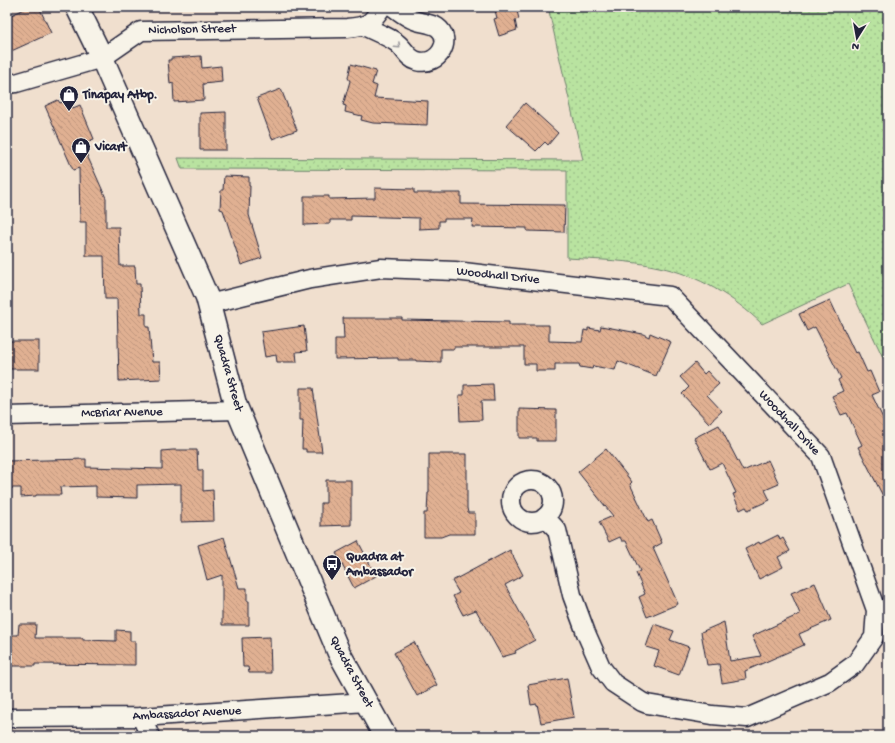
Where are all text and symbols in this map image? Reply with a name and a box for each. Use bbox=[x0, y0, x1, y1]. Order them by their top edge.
north arrow bbox=[837, 18, 877, 58]
street label: Nicholson Street bbox=[148, 22, 238, 38]
text: N bbox=[851, 39, 860, 52]
one-way arrow bbox=[393, 41, 401, 48]
shop icon: Tinapay Atbp. bbox=[58, 84, 80, 112]
place label: Tinapay Atbp. bbox=[82, 88, 158, 104]
shop icon: Vicart bbox=[70, 136, 92, 164]
place label: Vicart bbox=[94, 140, 128, 155]
street label: Woodhall Drive bbox=[456, 264, 541, 288]
street label: Quadra Street bbox=[210, 333, 247, 415]
street label: Woodhall Drive bbox=[755, 387, 823, 459]
street label: McBriar Avenue bbox=[81, 405, 163, 421]
place label: Quadra at Ambassador bbox=[345, 550, 414, 580]
bus stop icon: Quadra at Ambassador bbox=[321, 553, 343, 581]
street label: Quadra Street bbox=[326, 633, 377, 712]
street label: Ambassador Avenue bbox=[132, 704, 242, 724]

